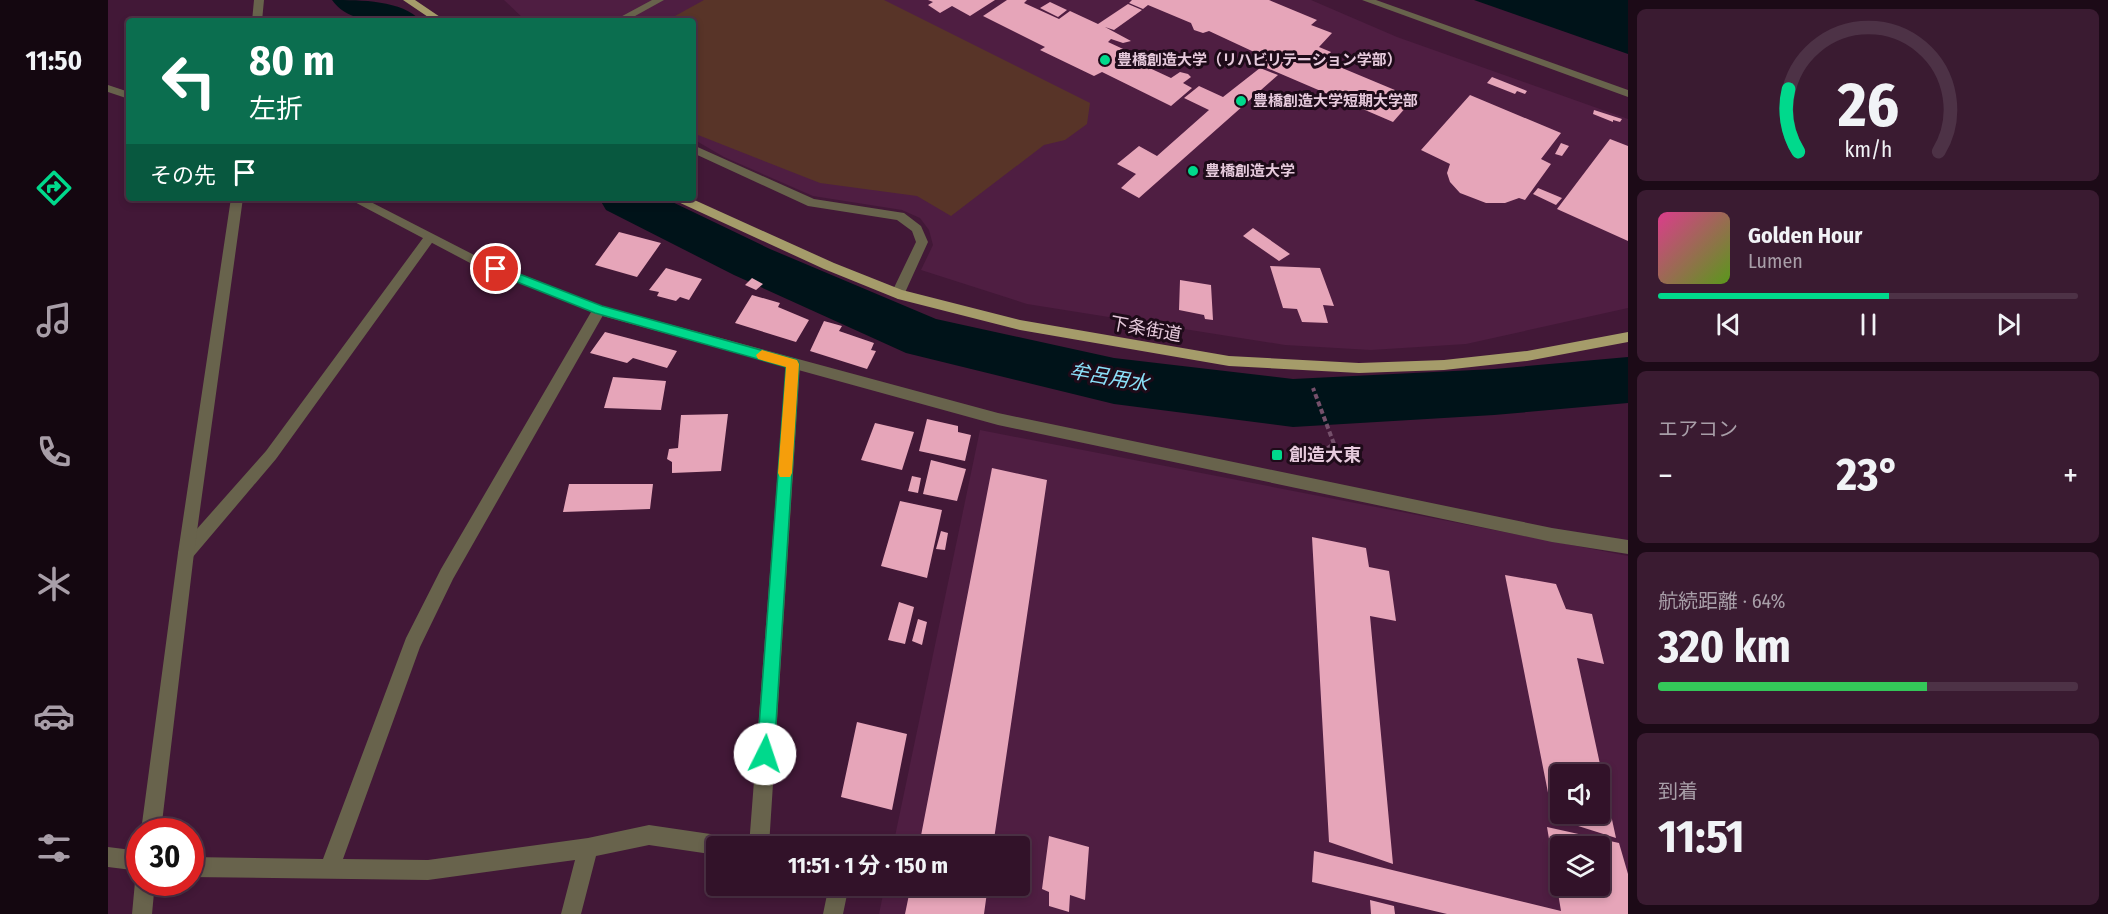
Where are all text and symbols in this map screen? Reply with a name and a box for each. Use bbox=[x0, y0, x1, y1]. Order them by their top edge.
text: 80 m bbox=[249, 36, 335, 86]
icon: left bbox=[150, 42, 228, 120]
text: 11:50 bbox=[26, 45, 82, 77]
place label: 豊橋創造大学（リハビリテーション学部） bbox=[1117, 51, 1402, 69]
marker: 豊橋創造大学（リハビリテーション学部） bbox=[1098, 53, 1112, 67]
text: 26 bbox=[1836, 68, 1899, 143]
place label: 豊橋創造大学短期大学部 bbox=[1253, 92, 1418, 110]
text: 左折 bbox=[249, 93, 303, 125]
marker: 豊橋創造大学短期大学部 bbox=[1234, 94, 1248, 108]
text: km/h bbox=[1844, 137, 1892, 163]
icon: arrive bbox=[228, 156, 261, 189]
text: その先 bbox=[150, 162, 216, 189]
place label: 豊橋創造大学 bbox=[1205, 162, 1295, 180]
marker: 豊橋創造大学 bbox=[1186, 164, 1200, 178]
icon: directions bbox=[33, 167, 75, 209]
text: Golden Hour bbox=[1748, 222, 1862, 249]
pin bbox=[470, 243, 521, 294]
text: Lumen bbox=[1748, 249, 1803, 273]
icon: arrive bbox=[479, 252, 512, 285]
icon: music bbox=[33, 299, 75, 341]
icon: previous bbox=[1712, 308, 1745, 341]
icon: pause bbox=[1852, 308, 1885, 341]
icon: next bbox=[1992, 308, 2025, 341]
street label: 下条街道 bbox=[1109, 312, 1183, 346]
water label: 牟呂用水 bbox=[1068, 358, 1152, 396]
text: エアコン bbox=[1658, 417, 1738, 441]
icon: phone bbox=[33, 431, 75, 473]
place label: 創造大東 bbox=[1289, 444, 1361, 466]
marker: 創造大東 bbox=[1270, 448, 1284, 462]
text: 23° bbox=[1836, 448, 1900, 502]
text: − bbox=[1658, 456, 1673, 496]
text: + bbox=[2063, 456, 2078, 496]
icon: climate bbox=[33, 563, 75, 605]
text: 航続距離 · 64% bbox=[1658, 589, 1785, 613]
text: 320 km bbox=[1658, 620, 1791, 674]
icon: car bbox=[33, 695, 75, 737]
position arrow bbox=[733, 722, 797, 786]
map controls bbox=[1550, 764, 1610, 896]
button: sound bbox=[1550, 764, 1610, 824]
text: 到着 bbox=[1658, 779, 1698, 803]
text: 11:51 bbox=[1658, 810, 1745, 864]
speed limit sign: 30 bbox=[126, 818, 204, 896]
icon: filters bbox=[33, 827, 75, 869]
button: layers bbox=[1550, 836, 1610, 896]
text: 11:51 · 1 分 · 150 m bbox=[788, 852, 948, 879]

